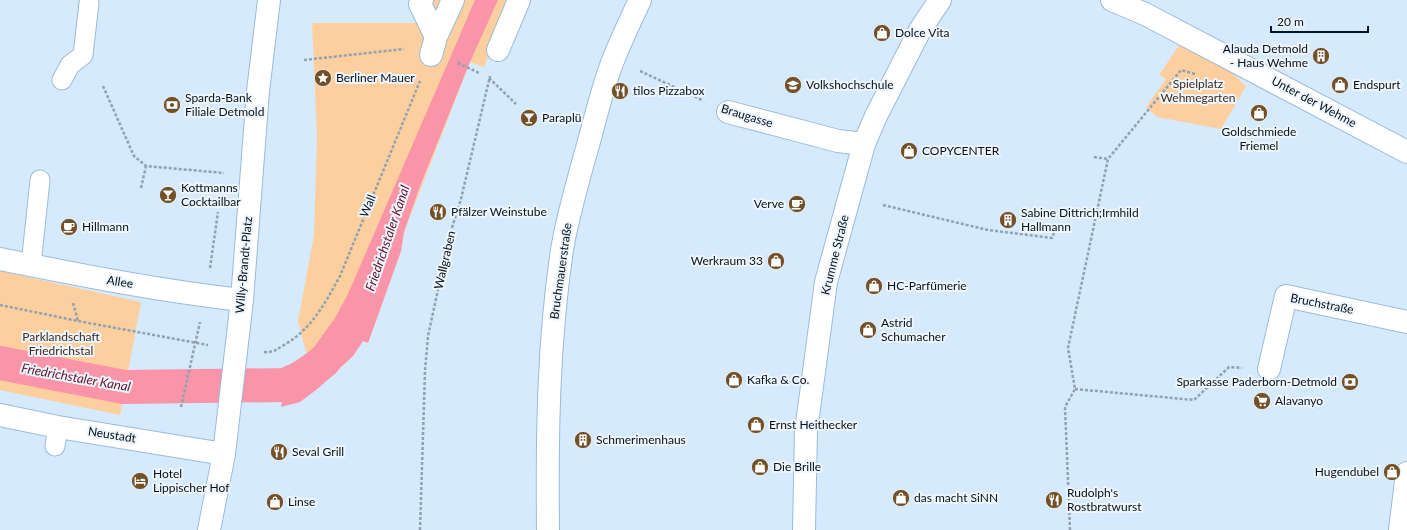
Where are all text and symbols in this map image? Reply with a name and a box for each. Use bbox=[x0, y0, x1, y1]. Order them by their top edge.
scale bar bbox=[1271, 8, 1368, 34]
text: 20 m bbox=[1277, 14, 1304, 29]
shop icon: Dolce Vita bbox=[872, 23, 892, 43]
place label: Dolce Vita bbox=[895, 25, 950, 40]
place label: Alauda Detmold - Haus Wehme bbox=[1223, 41, 1308, 70]
building icon: Alauda Detmold - Haus Wehme bbox=[1311, 46, 1331, 66]
place icon: Berliner Mauer bbox=[313, 68, 333, 88]
place label: Berliner Mauer bbox=[336, 70, 415, 85]
street label: Unter der Wehme bbox=[1269, 73, 1359, 130]
school or university icon: Volkshochschule bbox=[783, 75, 803, 95]
shop icon: Endspurt bbox=[1330, 75, 1350, 95]
park label: Spielplatz Wehmegarten bbox=[1161, 76, 1235, 105]
place label: Volkshochschule bbox=[806, 77, 894, 92]
place label: Endspurt bbox=[1353, 77, 1401, 92]
restaurant icon: tilos Pizzabox bbox=[610, 81, 630, 101]
place label: tilos Pizzabox bbox=[633, 83, 704, 98]
place label: Sparda-Bank Filiale Detmold bbox=[185, 90, 264, 119]
bank icon: Sparda-Bank Filiale Detmold bbox=[162, 95, 182, 115]
street label: Braugasse bbox=[719, 101, 775, 131]
shop icon: Goldschmiede Friemel bbox=[1249, 103, 1269, 123]
bar icon: Paraplü bbox=[519, 108, 539, 128]
place label: Paraplü bbox=[542, 110, 581, 125]
place label: Goldschmiede Friemel bbox=[1222, 124, 1296, 153]
shop icon: COPYCENTER bbox=[899, 141, 919, 161]
place label: COPYCENTER bbox=[922, 143, 1000, 158]
place label: Kottmanns Cocktailbar bbox=[181, 180, 241, 209]
water label: Friedrichstaler Kanal bbox=[361, 183, 413, 293]
bar icon: Kottmanns Cocktailbar bbox=[158, 185, 178, 205]
street label: Wall bbox=[356, 192, 379, 219]
cafe icon: Verve bbox=[787, 194, 807, 214]
place label: Verve bbox=[754, 196, 784, 211]
restaurant icon: Pfälzer Weinstube bbox=[428, 202, 448, 222]
place label: Pfälzer Weinstube bbox=[451, 204, 547, 219]
place label: Sabine Dittrich;Irmhild Hallmann bbox=[1021, 205, 1139, 234]
building icon: Sabine Dittrich;Irmhild Hallmann bbox=[998, 210, 1018, 230]
street label: Krumme Straße bbox=[817, 213, 852, 297]
street label: Willy-Brandt-Platz bbox=[232, 215, 255, 314]
cafe icon: Hillmann bbox=[59, 217, 79, 237]
place label: Hillmann bbox=[82, 219, 129, 234]
street label: Bruchmauerstraße bbox=[546, 222, 575, 320]
street label: Wallgraben bbox=[431, 229, 459, 291]
shop icon: Werkraum 33 bbox=[766, 251, 786, 271]
place label: Werkraum 33 bbox=[691, 253, 763, 268]
street label: Allee bbox=[106, 272, 134, 291]
shop icon: HC-Parfümerie bbox=[864, 276, 884, 296]
place label: HC-Parfümerie bbox=[887, 278, 967, 293]
street label: Bruchstraße bbox=[1289, 290, 1355, 317]
place label: Astrid Schumacher bbox=[881, 315, 946, 344]
shop icon: Astrid Schumacher bbox=[858, 320, 878, 340]
park label: Parklandschaft Friedrichstal bbox=[22, 329, 100, 358]
water label: Friedrichstaler Kanal bbox=[20, 360, 132, 394]
shop icon: Kafka & Co. bbox=[724, 370, 744, 390]
place label: Kafka & Co. bbox=[747, 372, 809, 387]
bank icon: Sparkasse Paderborn-Detmold bbox=[1340, 372, 1360, 392]
place label: Sparkasse Paderborn-Detmold bbox=[1176, 374, 1337, 389]
supermarket icon: Alavanyo bbox=[1252, 391, 1272, 411]
place label: Alavanyo bbox=[1275, 393, 1323, 408]
shop icon: Ernst Heithecker bbox=[746, 415, 766, 435]
place label: Ernst Heithecker bbox=[769, 417, 858, 432]
street label: Neustadt bbox=[87, 423, 138, 446]
building icon: Schmerimenhaus bbox=[573, 430, 593, 450]
place label: Schmerimenhaus bbox=[596, 432, 686, 447]
restaurant icon: Seval Grill bbox=[269, 442, 289, 462]
place label: Seval Grill bbox=[292, 444, 344, 459]
shop icon: Die Brille bbox=[750, 457, 770, 477]
place label: Die Brille bbox=[773, 459, 821, 474]
shop icon: Hugendubel bbox=[1382, 462, 1402, 482]
place label: Hugendubel bbox=[1315, 464, 1379, 479]
place label: Hotel Lippischer Hof bbox=[153, 466, 230, 495]
hotel icon: Hotel Lippischer Hof bbox=[130, 471, 150, 491]
place label: Rudolph's Rostbratwurst bbox=[1067, 485, 1142, 514]
shop icon: das macht SiNN bbox=[891, 488, 911, 508]
place label: das macht SiNN bbox=[914, 490, 998, 505]
restaurant icon: Rudolph's Rostbratwurst bbox=[1044, 490, 1064, 510]
shop icon: Linse bbox=[265, 492, 285, 512]
place label: Linse bbox=[288, 494, 315, 509]

